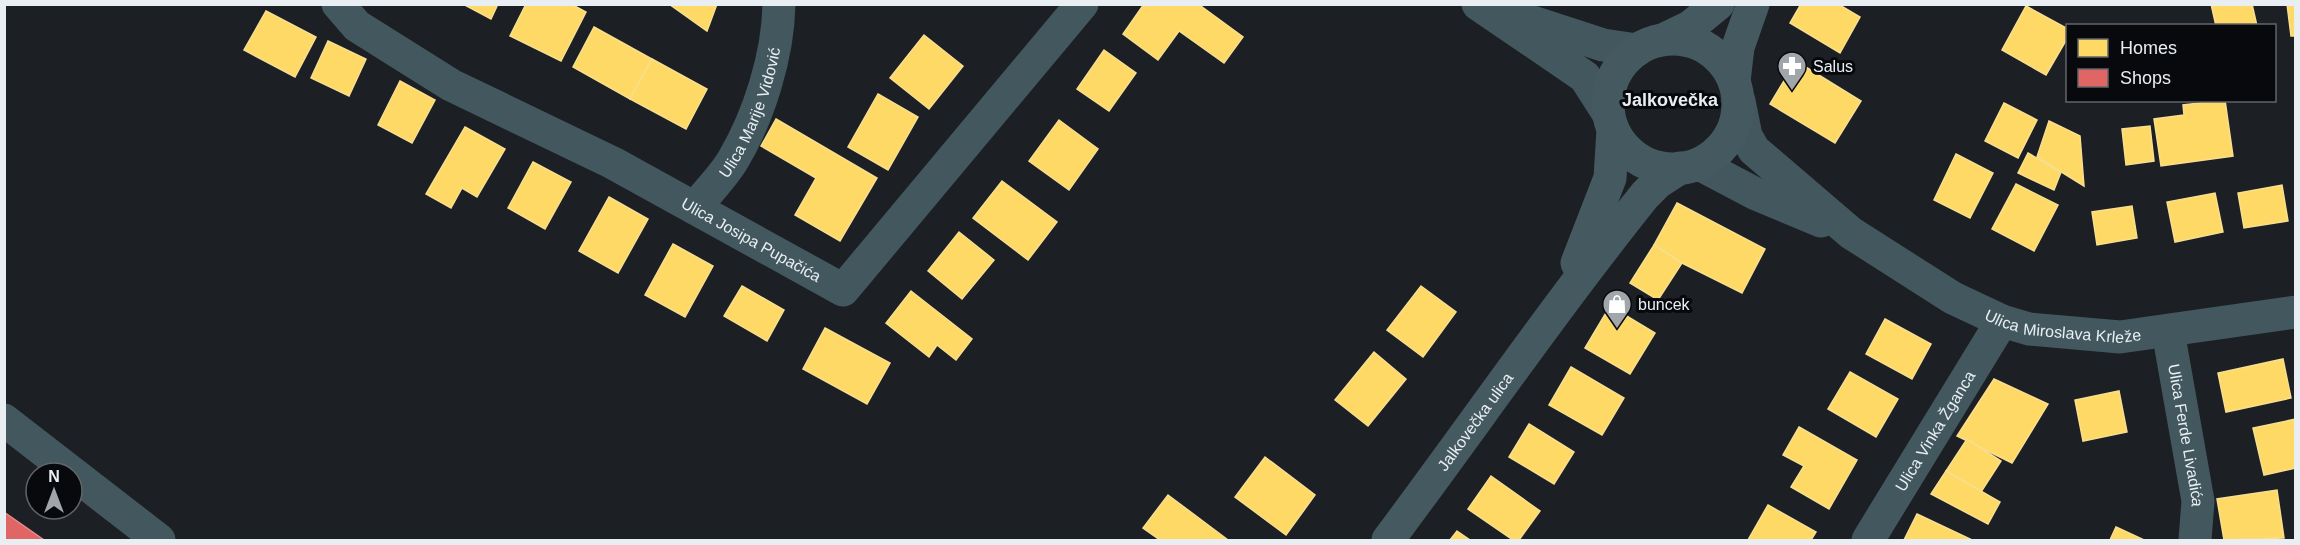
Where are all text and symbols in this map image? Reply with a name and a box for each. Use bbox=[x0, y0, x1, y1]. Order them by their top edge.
legend bbox=[2066, 24, 2276, 102]
text: Homes bbox=[2120, 38, 2177, 58]
street label: Ulica Marije Vidović bbox=[716, 46, 783, 181]
pharmacy icon: Salus bbox=[1776, 50, 1808, 92]
place label: Salus bbox=[1813, 58, 1853, 75]
text: Shops bbox=[2120, 68, 2171, 88]
district label: Jalkovečka bbox=[1622, 90, 1719, 110]
street label: Ulica Josipa Pupačića bbox=[679, 195, 824, 285]
shop icon: buncek bbox=[1601, 288, 1633, 330]
place label: buncek bbox=[1638, 296, 1691, 313]
street label: Ulica Miroslava Krleže bbox=[1982, 306, 2142, 346]
street label: Ulica Ferde Livadića bbox=[2165, 363, 2206, 508]
street label: Ulica Vinka Žganca bbox=[1892, 368, 1978, 494]
street label: Jalkovečka ulica bbox=[1434, 370, 1517, 474]
north arrow bbox=[24, 461, 84, 521]
text: N bbox=[48, 468, 60, 485]

